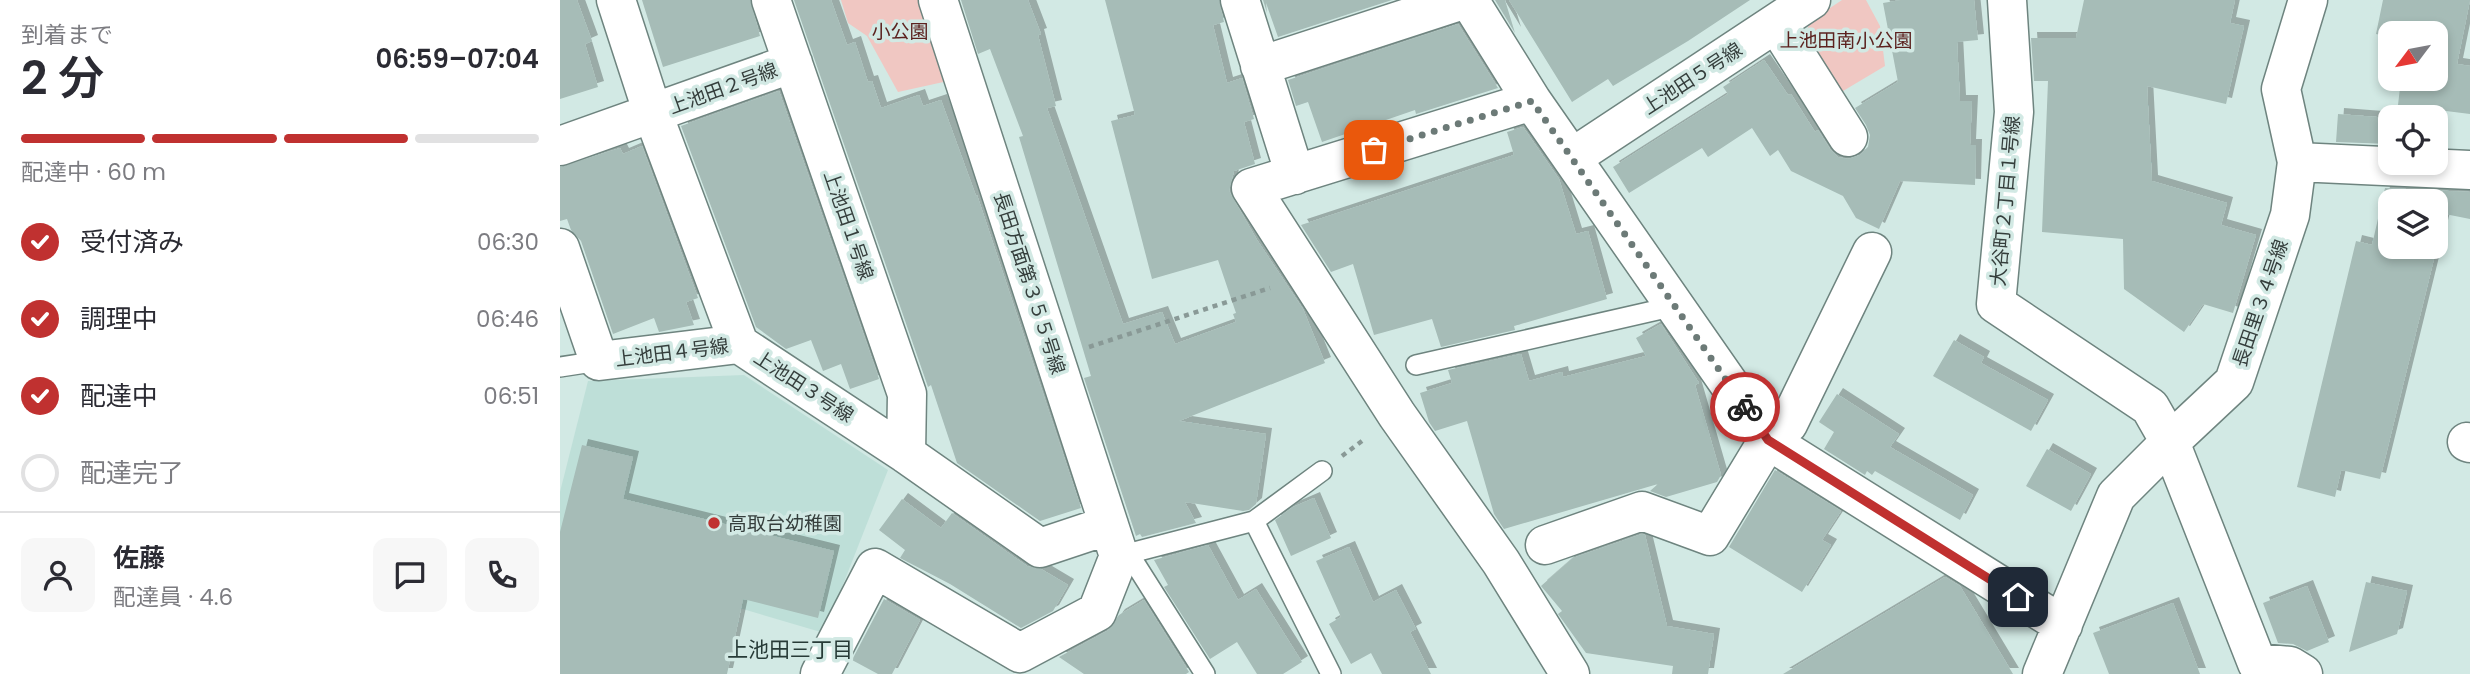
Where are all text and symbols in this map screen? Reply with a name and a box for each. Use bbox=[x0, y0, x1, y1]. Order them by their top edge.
park label: 小公園 bbox=[871, 18, 929, 45]
text: 到着まで bbox=[21, 19, 113, 51]
north arrow bbox=[2378, 21, 2448, 91]
map controls bbox=[2378, 21, 2448, 259]
park label: 上池田南小公園 bbox=[1779, 27, 1913, 54]
street label: 上池田５号線 bbox=[1637, 36, 1747, 121]
text: 06:59–07:04 bbox=[376, 41, 539, 77]
text: 2 分 bbox=[21, 46, 104, 110]
street label: 上池田２号線 bbox=[665, 56, 781, 121]
button: locate bbox=[2378, 105, 2448, 175]
street label: 大谷町２丁目１号線 bbox=[1985, 115, 2026, 287]
pin bbox=[1344, 120, 1404, 180]
icon: bag bbox=[1355, 131, 1393, 169]
text: 配達中 · 60 m bbox=[21, 156, 166, 188]
street label: 上池田１号線 bbox=[817, 167, 880, 283]
street label: 長田方面第３５５号線 bbox=[987, 189, 1072, 378]
button: layers bbox=[2378, 189, 2448, 259]
icon: check bbox=[21, 223, 59, 261]
text: 受付済み bbox=[80, 224, 184, 260]
text: 06:30 bbox=[477, 226, 539, 258]
street label: 長田里３４号線 bbox=[2226, 236, 2295, 370]
icon: check bbox=[21, 300, 59, 338]
text: 調理中 bbox=[80, 301, 158, 337]
text: 06:46 bbox=[476, 303, 539, 335]
street label: 上池田４号線 bbox=[614, 332, 730, 373]
street label: 上池田３号線 bbox=[749, 344, 859, 429]
courier bbox=[1710, 372, 1780, 442]
icon: check bbox=[21, 377, 59, 415]
text: 配達中 bbox=[80, 378, 158, 414]
text: 06:51 bbox=[483, 380, 539, 412]
icon: bike bbox=[1726, 388, 1764, 426]
text: 配達完了 bbox=[80, 455, 184, 491]
place label: 高取台幼稚園 bbox=[728, 510, 842, 537]
marker: 高取台幼稚園 bbox=[706, 515, 722, 531]
button: person bbox=[21, 538, 95, 612]
button: chat bbox=[373, 538, 447, 612]
button: phone bbox=[465, 538, 539, 612]
text: 佐藤 bbox=[113, 540, 165, 576]
pin bbox=[1988, 567, 2048, 627]
icon: home bbox=[1999, 578, 2037, 616]
text: 配達員 · 4.6 bbox=[113, 581, 233, 613]
district label: 上池田三丁目 bbox=[727, 635, 853, 664]

